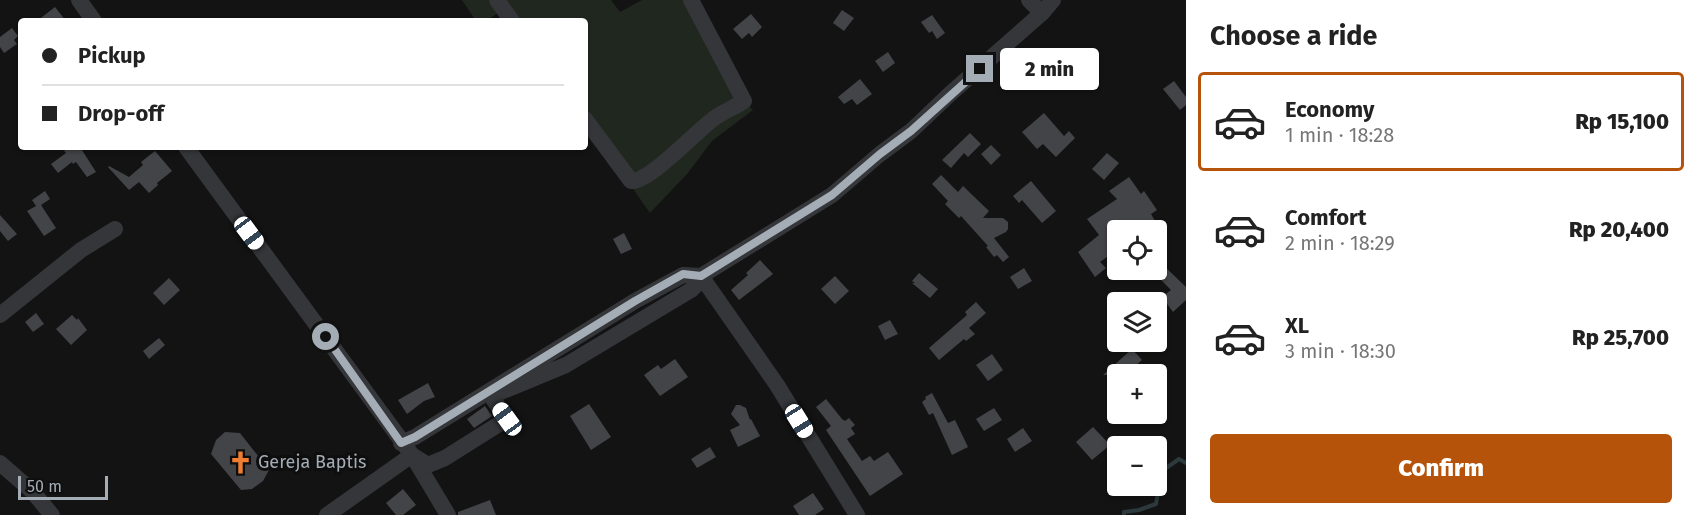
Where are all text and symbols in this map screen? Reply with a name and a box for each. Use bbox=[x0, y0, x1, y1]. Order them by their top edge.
text: Choose a ride bbox=[1210, 20, 1377, 52]
text: Pickup bbox=[78, 42, 146, 69]
callout: 2 min bbox=[1001, 48, 1100, 90]
route end bbox=[966, 55, 993, 82]
text: 2 min bbox=[1025, 57, 1074, 81]
icon: car bbox=[1213, 95, 1267, 149]
text: Economy bbox=[1285, 96, 1374, 123]
text: Drop-off bbox=[78, 100, 164, 127]
text: Rp 15,100 bbox=[1575, 108, 1669, 135]
text: 1 min · 18:28 bbox=[1285, 123, 1394, 147]
icon: car bbox=[1213, 203, 1267, 257]
text: Comfort bbox=[1285, 204, 1366, 231]
car bbox=[231, 213, 267, 253]
text: Rp 20,400 bbox=[1569, 216, 1669, 243]
map controls bbox=[1107, 220, 1167, 496]
button: locate bbox=[1107, 220, 1167, 280]
text: 2 min · 18:29 bbox=[1285, 231, 1395, 255]
button: layers bbox=[1107, 292, 1167, 352]
icon: car bbox=[1213, 311, 1267, 365]
text: XL bbox=[1285, 312, 1309, 339]
route start bbox=[312, 323, 339, 350]
text: Rp 25,700 bbox=[1572, 324, 1669, 351]
text: 3 min · 18:30 bbox=[1285, 339, 1396, 363]
button: + bbox=[1107, 364, 1167, 424]
car bbox=[489, 399, 525, 439]
car bbox=[782, 401, 816, 441]
button: Confirm bbox=[1210, 434, 1672, 503]
button: − bbox=[1107, 436, 1167, 496]
church icon: Gereja Baptis bbox=[227, 449, 253, 475]
place label: Gereja Baptis bbox=[258, 451, 366, 473]
scale bar bbox=[18, 473, 108, 500]
text: 50 m bbox=[27, 477, 62, 496]

